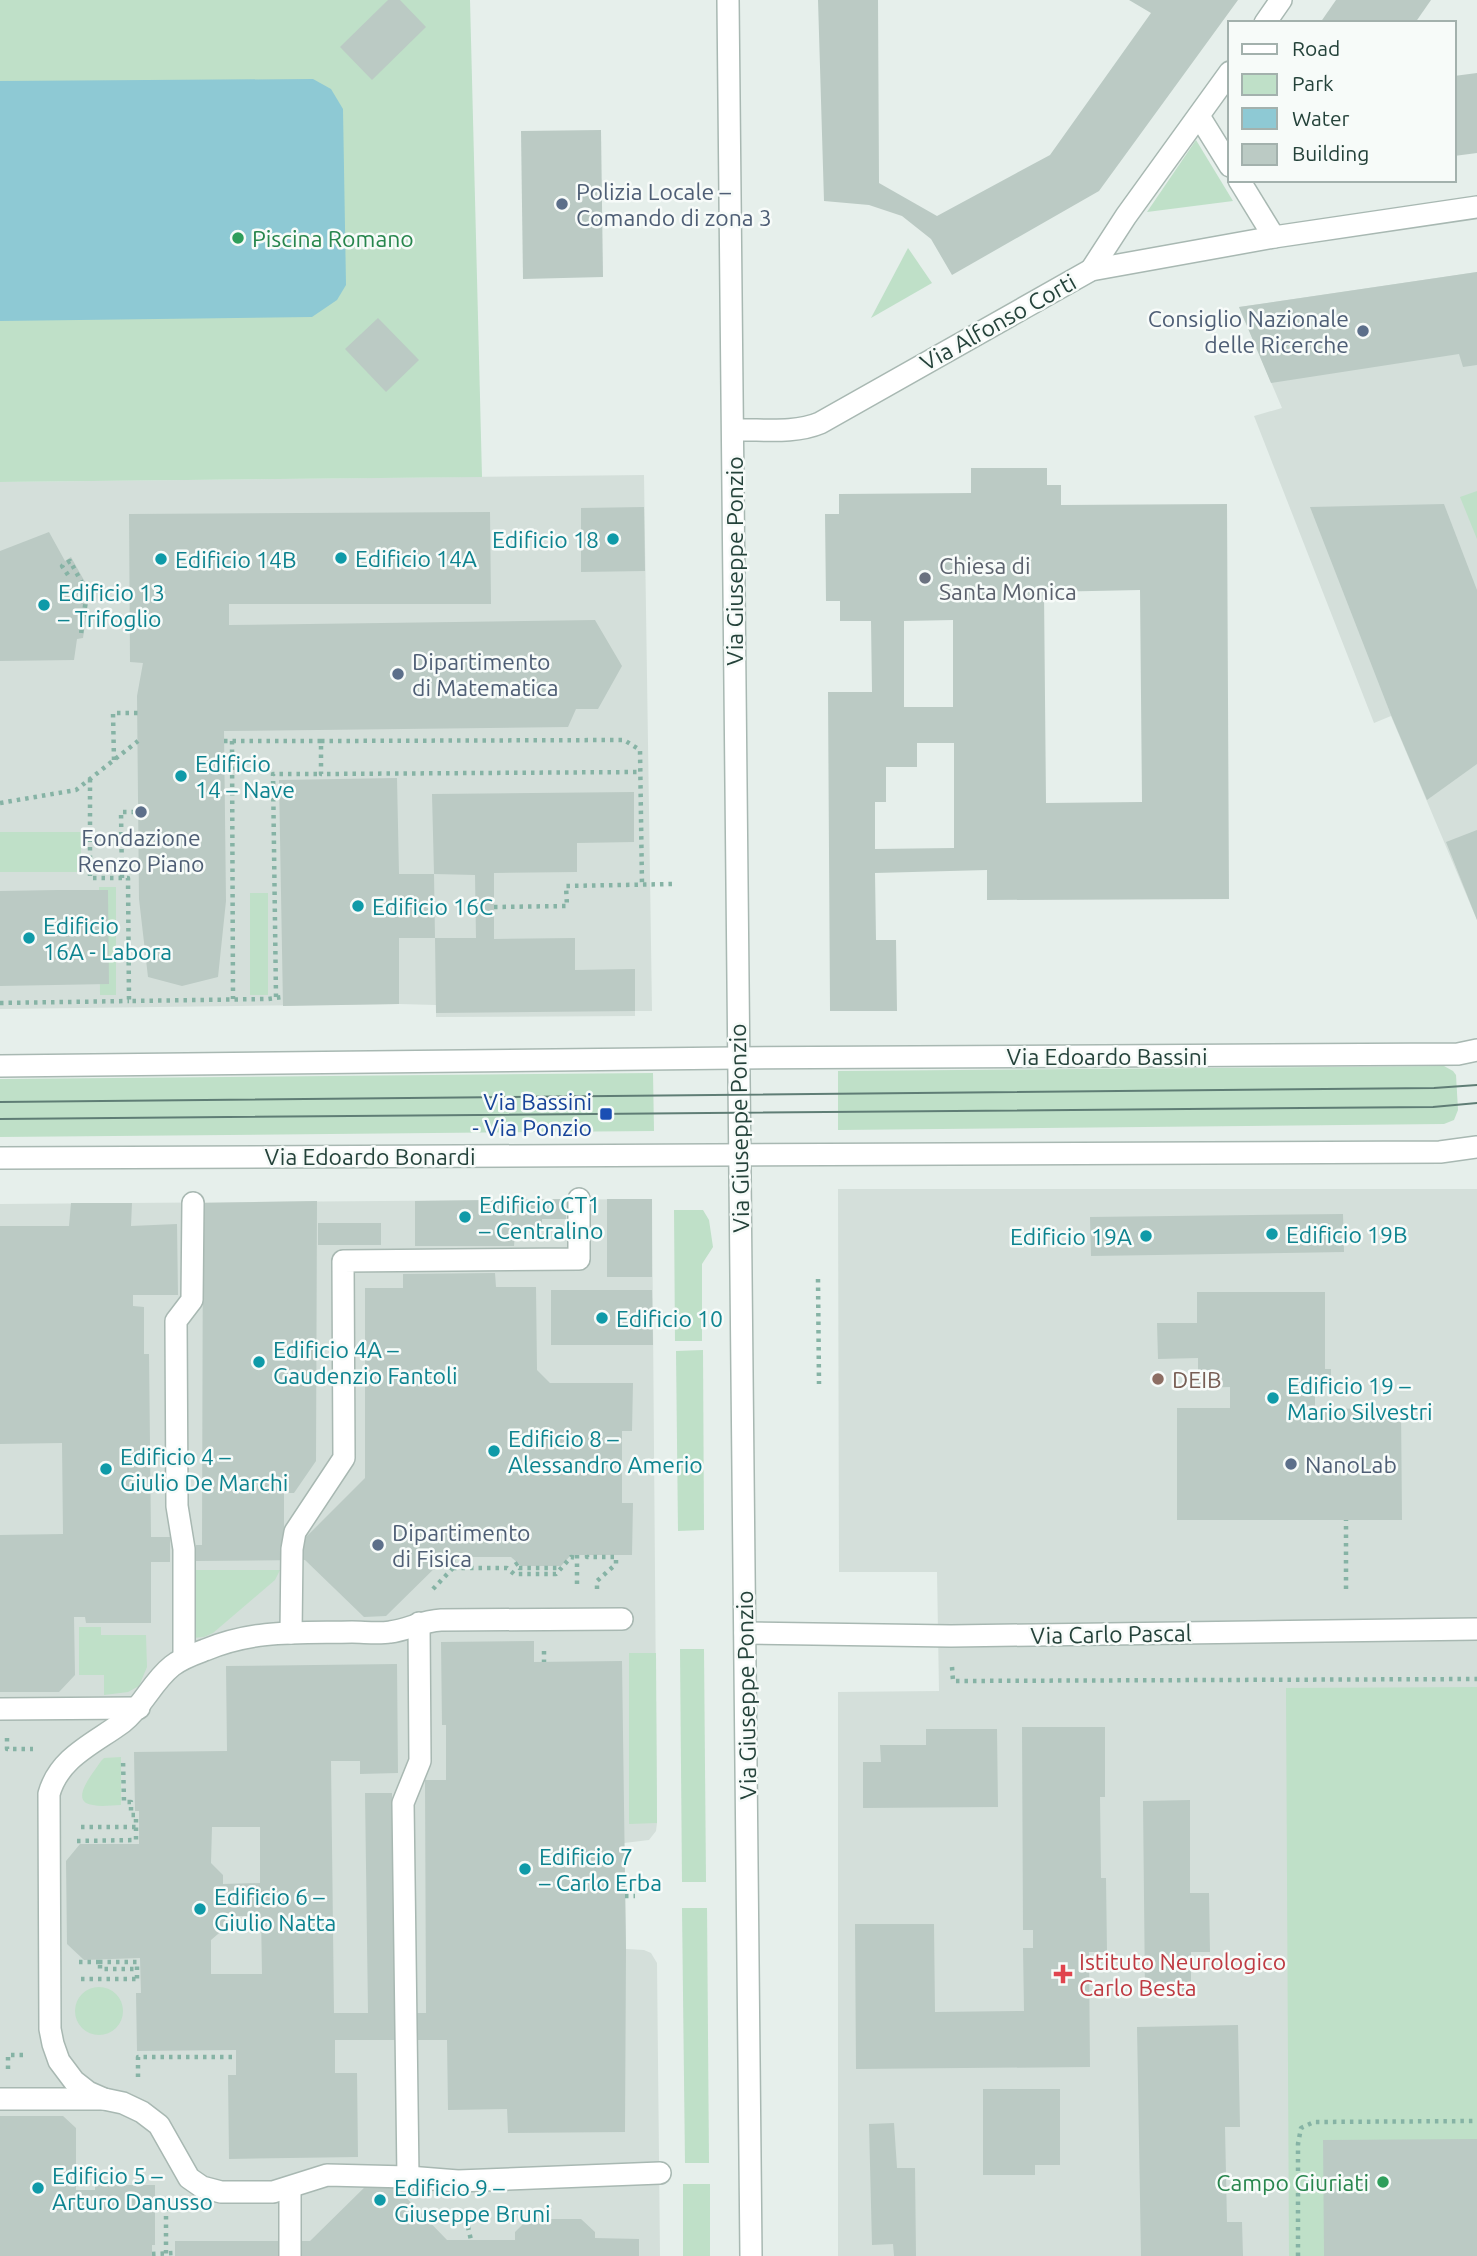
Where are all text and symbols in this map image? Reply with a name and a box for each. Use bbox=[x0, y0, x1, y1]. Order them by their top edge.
legend bbox=[1228, 21, 1456, 182]
text: Road bbox=[1292, 36, 1340, 60]
text: Park bbox=[1292, 71, 1334, 95]
text: Water bbox=[1292, 106, 1350, 130]
text: Building bbox=[1292, 141, 1369, 165]
place label: Polizia Locale – Comando di zona 3 bbox=[576, 179, 772, 230]
marker: Polizia Locale – Comando di zona 3 bbox=[554, 196, 570, 212]
place label: Piscina Romano bbox=[252, 226, 414, 251]
marker: Piscina Romano bbox=[230, 230, 246, 246]
street label: Via Alfonso Corti bbox=[916, 269, 1080, 375]
place label: Consiglio Nazionale delle Ricerche bbox=[1148, 306, 1349, 357]
marker: Consiglio Nazionale delle Ricerche bbox=[1355, 323, 1371, 339]
street label: Via Giuseppe Ponzio bbox=[722, 456, 747, 666]
place label: Edificio 18 bbox=[492, 527, 599, 552]
marker: Edificio 18 bbox=[605, 531, 621, 547]
place label: Edificio 14A bbox=[355, 546, 477, 571]
place label: Edificio 14B bbox=[175, 547, 297, 572]
marker: Edificio 14A bbox=[333, 550, 349, 566]
marker: Edificio 14B bbox=[153, 551, 169, 567]
place label: Chiesa di Santa Monica bbox=[939, 553, 1077, 604]
marker: Chiesa di Santa Monica bbox=[917, 570, 933, 586]
place label: Edificio 13 – Trifoglio bbox=[57, 580, 165, 631]
marker: Edificio 13 – Trifoglio bbox=[36, 597, 52, 613]
place label: Dipartimento di Matematica bbox=[412, 649, 559, 700]
marker: Dipartimento di Matematica bbox=[390, 666, 406, 682]
place label: Edificio 14 – Nave bbox=[195, 751, 295, 802]
marker: Edificio 14 – Nave bbox=[173, 768, 189, 784]
marker: Fondazione Renzo Piano bbox=[133, 804, 149, 820]
place label: Fondazione Renzo Piano bbox=[78, 825, 204, 876]
place label: Edificio 16C bbox=[372, 894, 493, 919]
marker: Edificio 16C bbox=[350, 898, 366, 914]
place label: Edificio 16A - Labora bbox=[43, 913, 172, 964]
marker: Edificio 16A - Labora bbox=[21, 930, 37, 946]
street label: Via Giuseppe Ponzio bbox=[725, 1023, 753, 1233]
street label: Via Edoardo Bassini bbox=[1006, 1044, 1208, 1069]
place label: Via Bassini - Via Ponzio bbox=[472, 1089, 592, 1140]
marker: Via Bassini - Via Ponzio bbox=[598, 1106, 614, 1122]
street label: Via Edoardo Bonardi bbox=[264, 1144, 476, 1169]
place label: Edificio CT1 – Centralino bbox=[478, 1192, 603, 1243]
marker: Edificio CT1 – Centralino bbox=[457, 1209, 473, 1225]
place label: Edificio 19B bbox=[1286, 1222, 1408, 1247]
place label: Edificio 19A bbox=[1010, 1224, 1132, 1249]
marker: Edificio 19B bbox=[1264, 1226, 1280, 1242]
marker: Edificio 19A bbox=[1138, 1228, 1154, 1244]
place label: Edificio 10 bbox=[616, 1306, 723, 1331]
marker: Edificio 10 bbox=[594, 1310, 610, 1326]
place label: Edificio 4A – Gaudenzio Fantoli bbox=[273, 1337, 458, 1388]
marker: Edificio 4A – Gaudenzio Fantoli bbox=[251, 1354, 267, 1370]
place label: DEIB bbox=[1172, 1367, 1222, 1392]
marker: DEIB bbox=[1150, 1371, 1166, 1387]
place label: Edificio 19 – Mario Silvestri bbox=[1287, 1373, 1433, 1424]
marker: Edificio 19 – Mario Silvestri bbox=[1265, 1390, 1281, 1406]
place label: Edificio 8 – Alessandro Amerio bbox=[508, 1426, 703, 1477]
marker: Edificio 8 – Alessandro Amerio bbox=[486, 1443, 502, 1459]
place label: Edificio 4 – Giulio De Marchi bbox=[120, 1444, 288, 1495]
place label: NanoLab bbox=[1305, 1452, 1397, 1477]
marker: NanoLab bbox=[1283, 1456, 1299, 1472]
marker: Edificio 4 – Giulio De Marchi bbox=[98, 1461, 114, 1477]
place label: Dipartimento di Fisica bbox=[392, 1520, 531, 1571]
marker: Dipartimento di Fisica bbox=[370, 1537, 386, 1553]
street label: Via Giuseppe Ponzio bbox=[732, 1590, 760, 1800]
street label: Via Carlo Pascal bbox=[1030, 1620, 1192, 1648]
place label: Edificio 7 – Carlo Erba bbox=[538, 1844, 662, 1895]
marker: Edificio 7 – Carlo Erba bbox=[517, 1861, 533, 1877]
place label: Edificio 6 – Giulio Natta bbox=[214, 1884, 336, 1935]
marker: Edificio 6 – Giulio Natta bbox=[192, 1901, 208, 1917]
place label: Istituto Neurologico Carlo Besta bbox=[1079, 1949, 1286, 2000]
marker: Istituto Neurologico Carlo Besta bbox=[1053, 1964, 1073, 1984]
place label: Edificio 5 – Arturo Danusso bbox=[52, 2163, 213, 2214]
place label: Campo Giuriati bbox=[1216, 2170, 1369, 2195]
marker: Campo Giuriati bbox=[1375, 2174, 1391, 2190]
place label: Edificio 9 – Giuseppe Bruni bbox=[394, 2175, 551, 2226]
marker: Edificio 5 – Arturo Danusso bbox=[30, 2180, 46, 2196]
marker: Edificio 9 – Giuseppe Bruni bbox=[372, 2192, 388, 2208]

